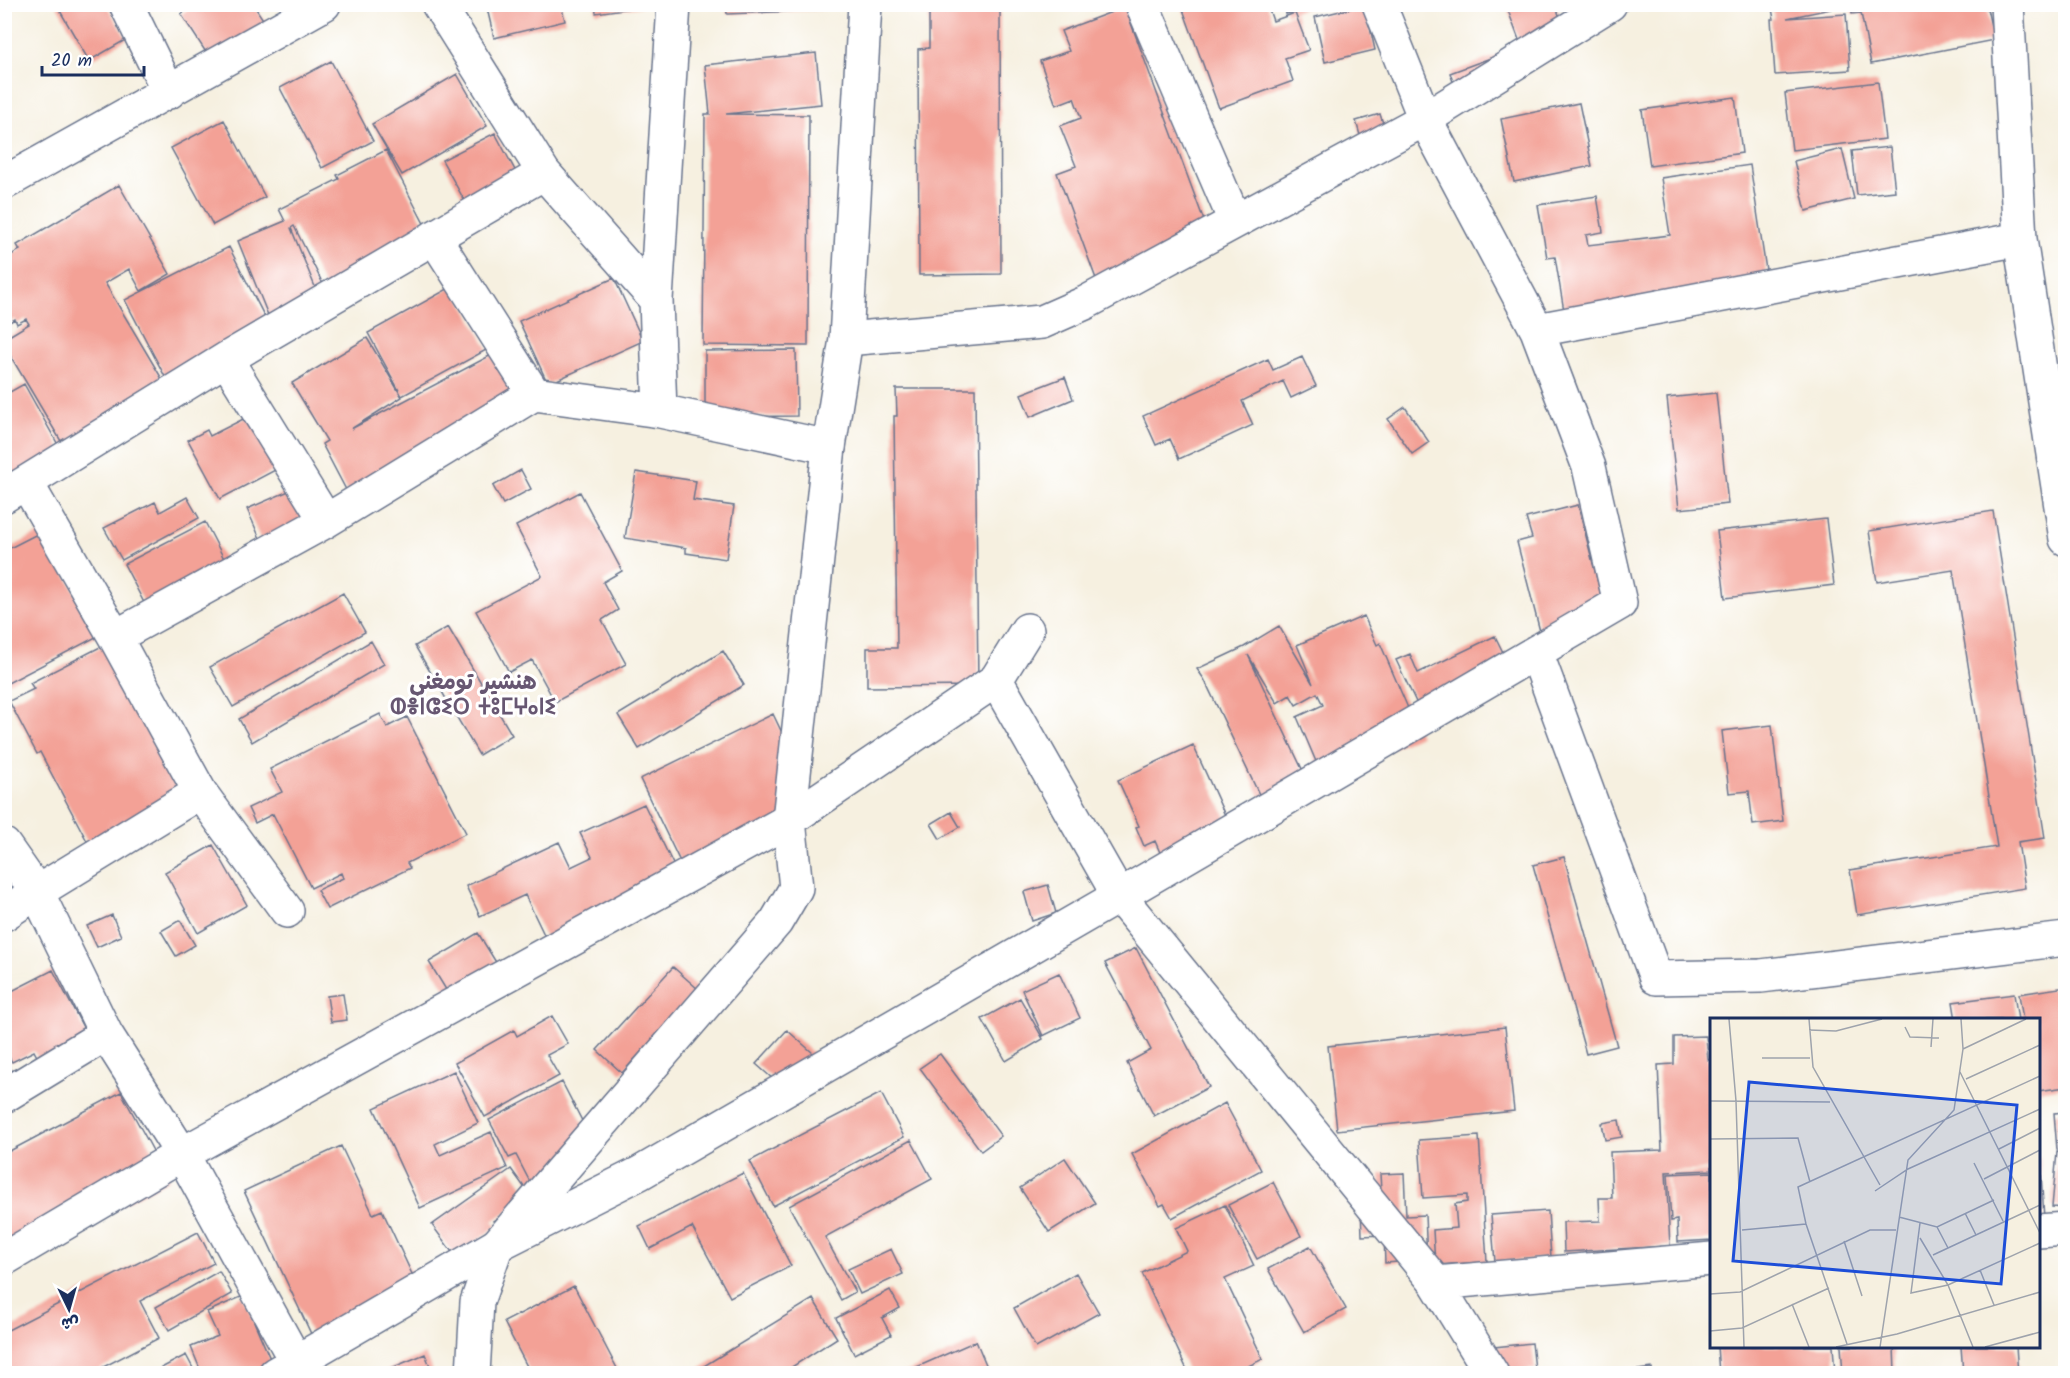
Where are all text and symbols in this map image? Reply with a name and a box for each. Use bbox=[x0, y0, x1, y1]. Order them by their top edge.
scale bar bbox=[42, 39, 144, 77]
text: 20 m bbox=[51, 47, 92, 76]
district label: هنشير تومغني ⵀⴻⵏⵛⵉⵔ ⵜⵓⵎⵖⴰⵏⵉ bbox=[390, 666, 556, 726]
inset map bbox=[1710, 1018, 2040, 1348]
north arrow bbox=[39, 1279, 99, 1339]
text: ش bbox=[60, 1309, 80, 1336]

